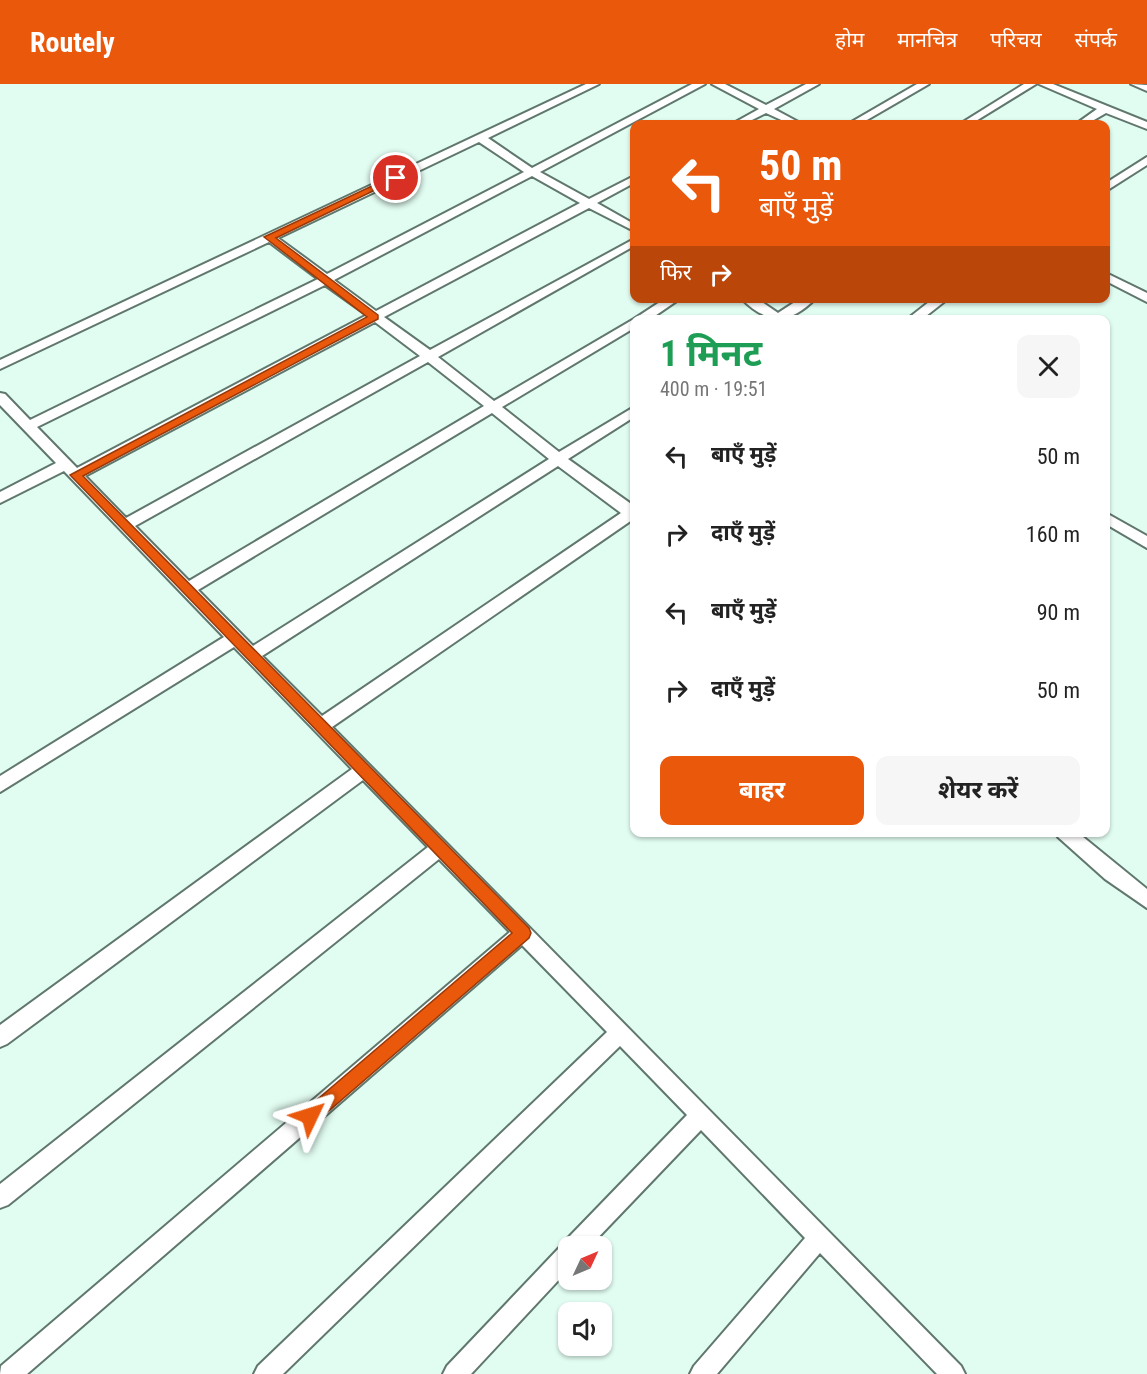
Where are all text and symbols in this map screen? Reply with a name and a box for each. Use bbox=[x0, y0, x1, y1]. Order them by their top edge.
text: Routely bbox=[30, 26, 115, 59]
text: होम bbox=[835, 28, 864, 52]
text: मानचित्र bbox=[897, 28, 957, 52]
text: परिचय bbox=[990, 28, 1042, 52]
text: संपर्क bbox=[1075, 28, 1117, 52]
text: 50 m bbox=[759, 141, 842, 190]
icon: left bbox=[660, 144, 738, 222]
pin bbox=[370, 152, 421, 203]
icon: arrive bbox=[379, 161, 412, 194]
text: बाएँ मुड़ें bbox=[759, 191, 833, 223]
icon: right bbox=[704, 258, 737, 291]
text: फिर bbox=[660, 260, 692, 285]
text: 1 मिनट bbox=[660, 333, 762, 375]
button: close bbox=[1017, 335, 1080, 398]
text: 400 m · 19:51 bbox=[660, 377, 767, 401]
icon: left bbox=[660, 440, 693, 473]
text: बाएँ मुड़ें bbox=[711, 442, 776, 467]
text: 50 m bbox=[1037, 444, 1080, 469]
icon: right bbox=[660, 518, 693, 551]
text: दाएँ मुड़ें bbox=[711, 520, 775, 545]
text: 160 m bbox=[1026, 522, 1080, 547]
icon: left bbox=[660, 596, 693, 629]
text: बाएँ मुड़ें bbox=[711, 598, 776, 623]
text: 90 m bbox=[1037, 600, 1080, 625]
icon: right bbox=[660, 674, 693, 707]
text: दाएँ मुड़ें bbox=[711, 676, 775, 701]
text: 50 m bbox=[1037, 678, 1080, 703]
button: बाहर bbox=[660, 756, 864, 825]
button: शेयर करें bbox=[876, 756, 1080, 825]
position arrow bbox=[278, 1084, 342, 1148]
north arrow bbox=[558, 1236, 612, 1290]
map controls bbox=[558, 1236, 612, 1356]
button: sound bbox=[558, 1302, 612, 1356]

